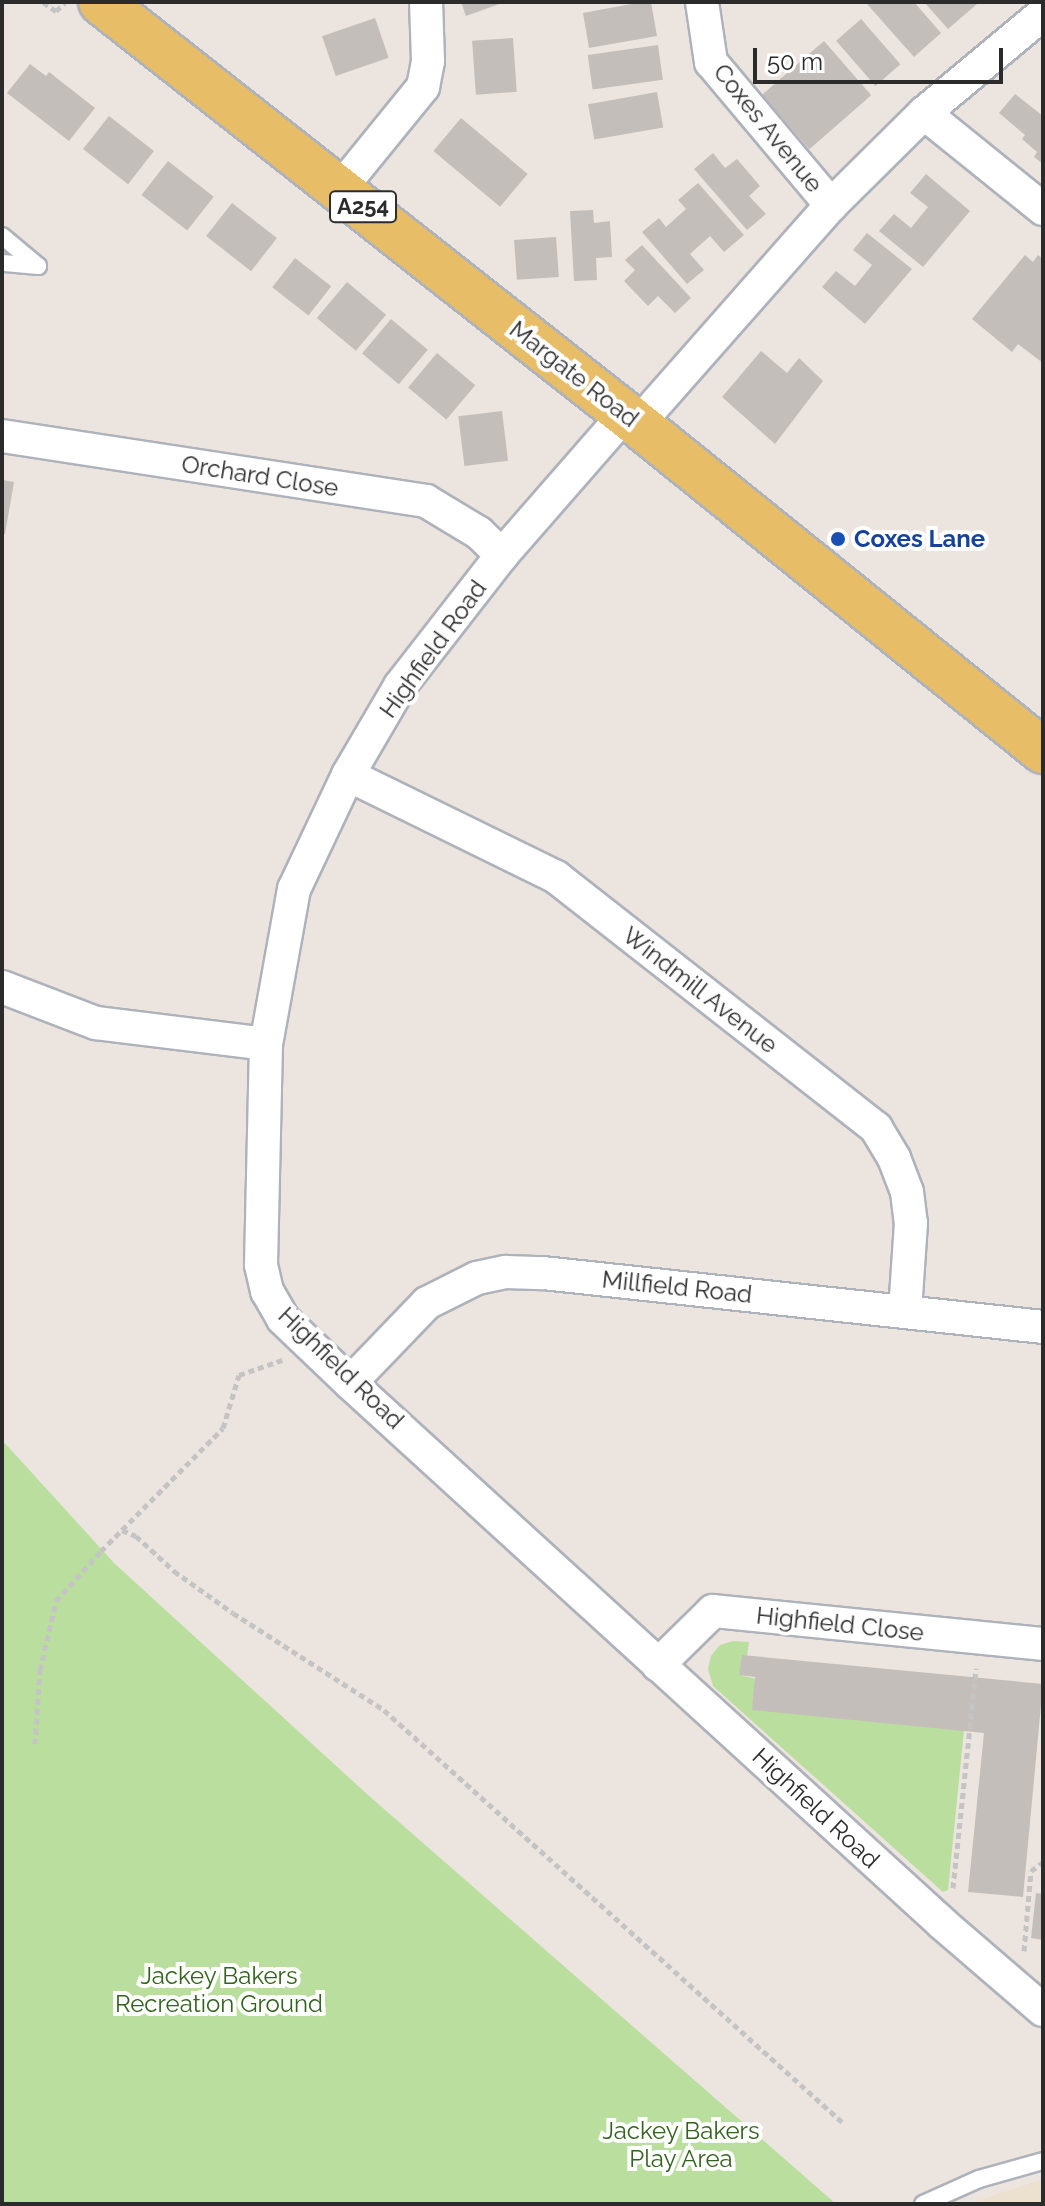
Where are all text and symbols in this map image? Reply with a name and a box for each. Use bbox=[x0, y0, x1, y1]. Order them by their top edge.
scale bar bbox=[757, 32, 1007, 82]
text: 50 m bbox=[767, 47, 823, 76]
street label: Coxes Avenue bbox=[707, 58, 829, 198]
road number: A254 bbox=[329, 189, 397, 225]
street label: Margate Road bbox=[504, 315, 644, 433]
street label: Orchard Close bbox=[180, 449, 340, 503]
place label: Coxes Lane bbox=[854, 525, 985, 553]
marker: Coxes Lane bbox=[829, 530, 847, 548]
street label: Highfield Road bbox=[373, 575, 493, 723]
street label: Windmill Avenue bbox=[616, 920, 784, 1060]
street label: Millfield Road bbox=[601, 1265, 753, 1309]
street label: Highfield Road bbox=[272, 1301, 410, 1435]
street label: Highfield Close bbox=[755, 1601, 925, 1647]
street label: Highfield Road bbox=[747, 1742, 885, 1874]
park label: Jackey Bakers Recreation Ground bbox=[115, 1962, 323, 2018]
park label: Jackey Bakers Play Area bbox=[602, 2117, 760, 2173]

